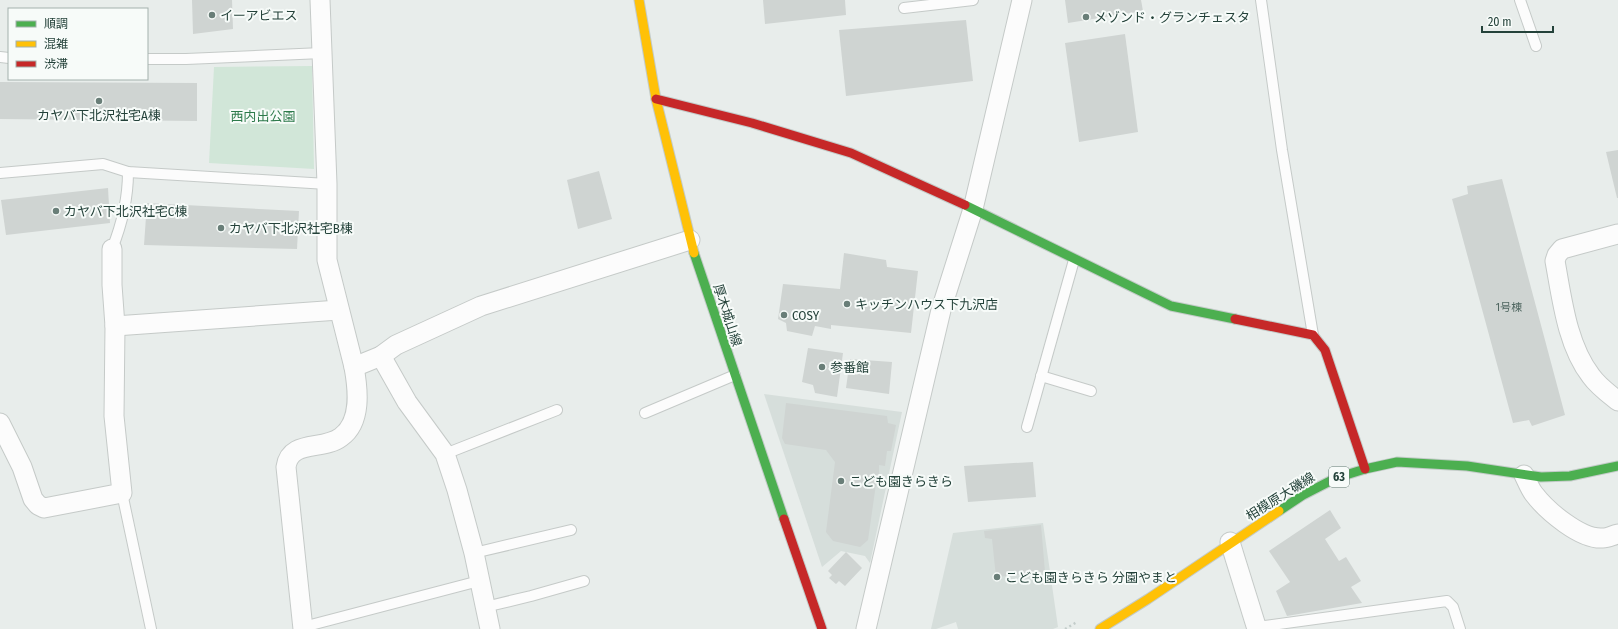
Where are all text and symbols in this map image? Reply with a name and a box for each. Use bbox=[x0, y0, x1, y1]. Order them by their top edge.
legend bbox=[8, 8, 148, 80]
place label: イーアビエス bbox=[220, 8, 297, 23]
scale bar bbox=[1482, 8, 1553, 34]
marker: イーアビエス bbox=[207, 10, 217, 20]
place label: メゾンド・グランチェスタ bbox=[1094, 10, 1250, 25]
marker: メゾンド・グランチェスタ bbox=[1081, 12, 1091, 22]
text: 20 m bbox=[1488, 15, 1512, 29]
text: 順調 bbox=[44, 17, 68, 31]
text: 混雑 bbox=[44, 37, 68, 51]
text: 渋滞 bbox=[44, 57, 68, 71]
marker: カヤバ下北沢社宅A棟 bbox=[94, 96, 104, 106]
place label: カヤバ下北沢社宅A棟 bbox=[37, 108, 161, 123]
park label: 西内出公園 bbox=[230, 109, 296, 124]
place label: カヤバ下北沢社宅C棟 bbox=[64, 204, 187, 219]
marker: カヤバ下北沢社宅C棟 bbox=[51, 206, 61, 216]
place label: カヤバ下北沢社宅B棟 bbox=[229, 221, 353, 236]
marker: カヤバ下北沢社宅B棟 bbox=[216, 223, 226, 233]
street label: 厚木城山線 bbox=[710, 282, 745, 348]
place label: キッチンハウス下九沢店 bbox=[855, 297, 998, 312]
marker: キッチンハウス下九沢店 bbox=[842, 299, 852, 309]
house number: 1号棟 bbox=[1496, 301, 1522, 314]
place label: COSY bbox=[792, 308, 820, 323]
marker: COSY bbox=[779, 310, 789, 320]
place label: 参番館 bbox=[830, 360, 869, 375]
marker: 参番館 bbox=[817, 362, 827, 372]
road number: 63 bbox=[1329, 467, 1349, 487]
street label: 相模原大磯線 bbox=[1243, 469, 1317, 523]
place label: こども園きらきら bbox=[849, 474, 953, 489]
marker: こども園きらきら bbox=[836, 476, 846, 486]
place label: こども園きらきら 分園やまと bbox=[1005, 570, 1177, 585]
marker: こども園きらきら 分園やまと bbox=[992, 572, 1002, 582]

